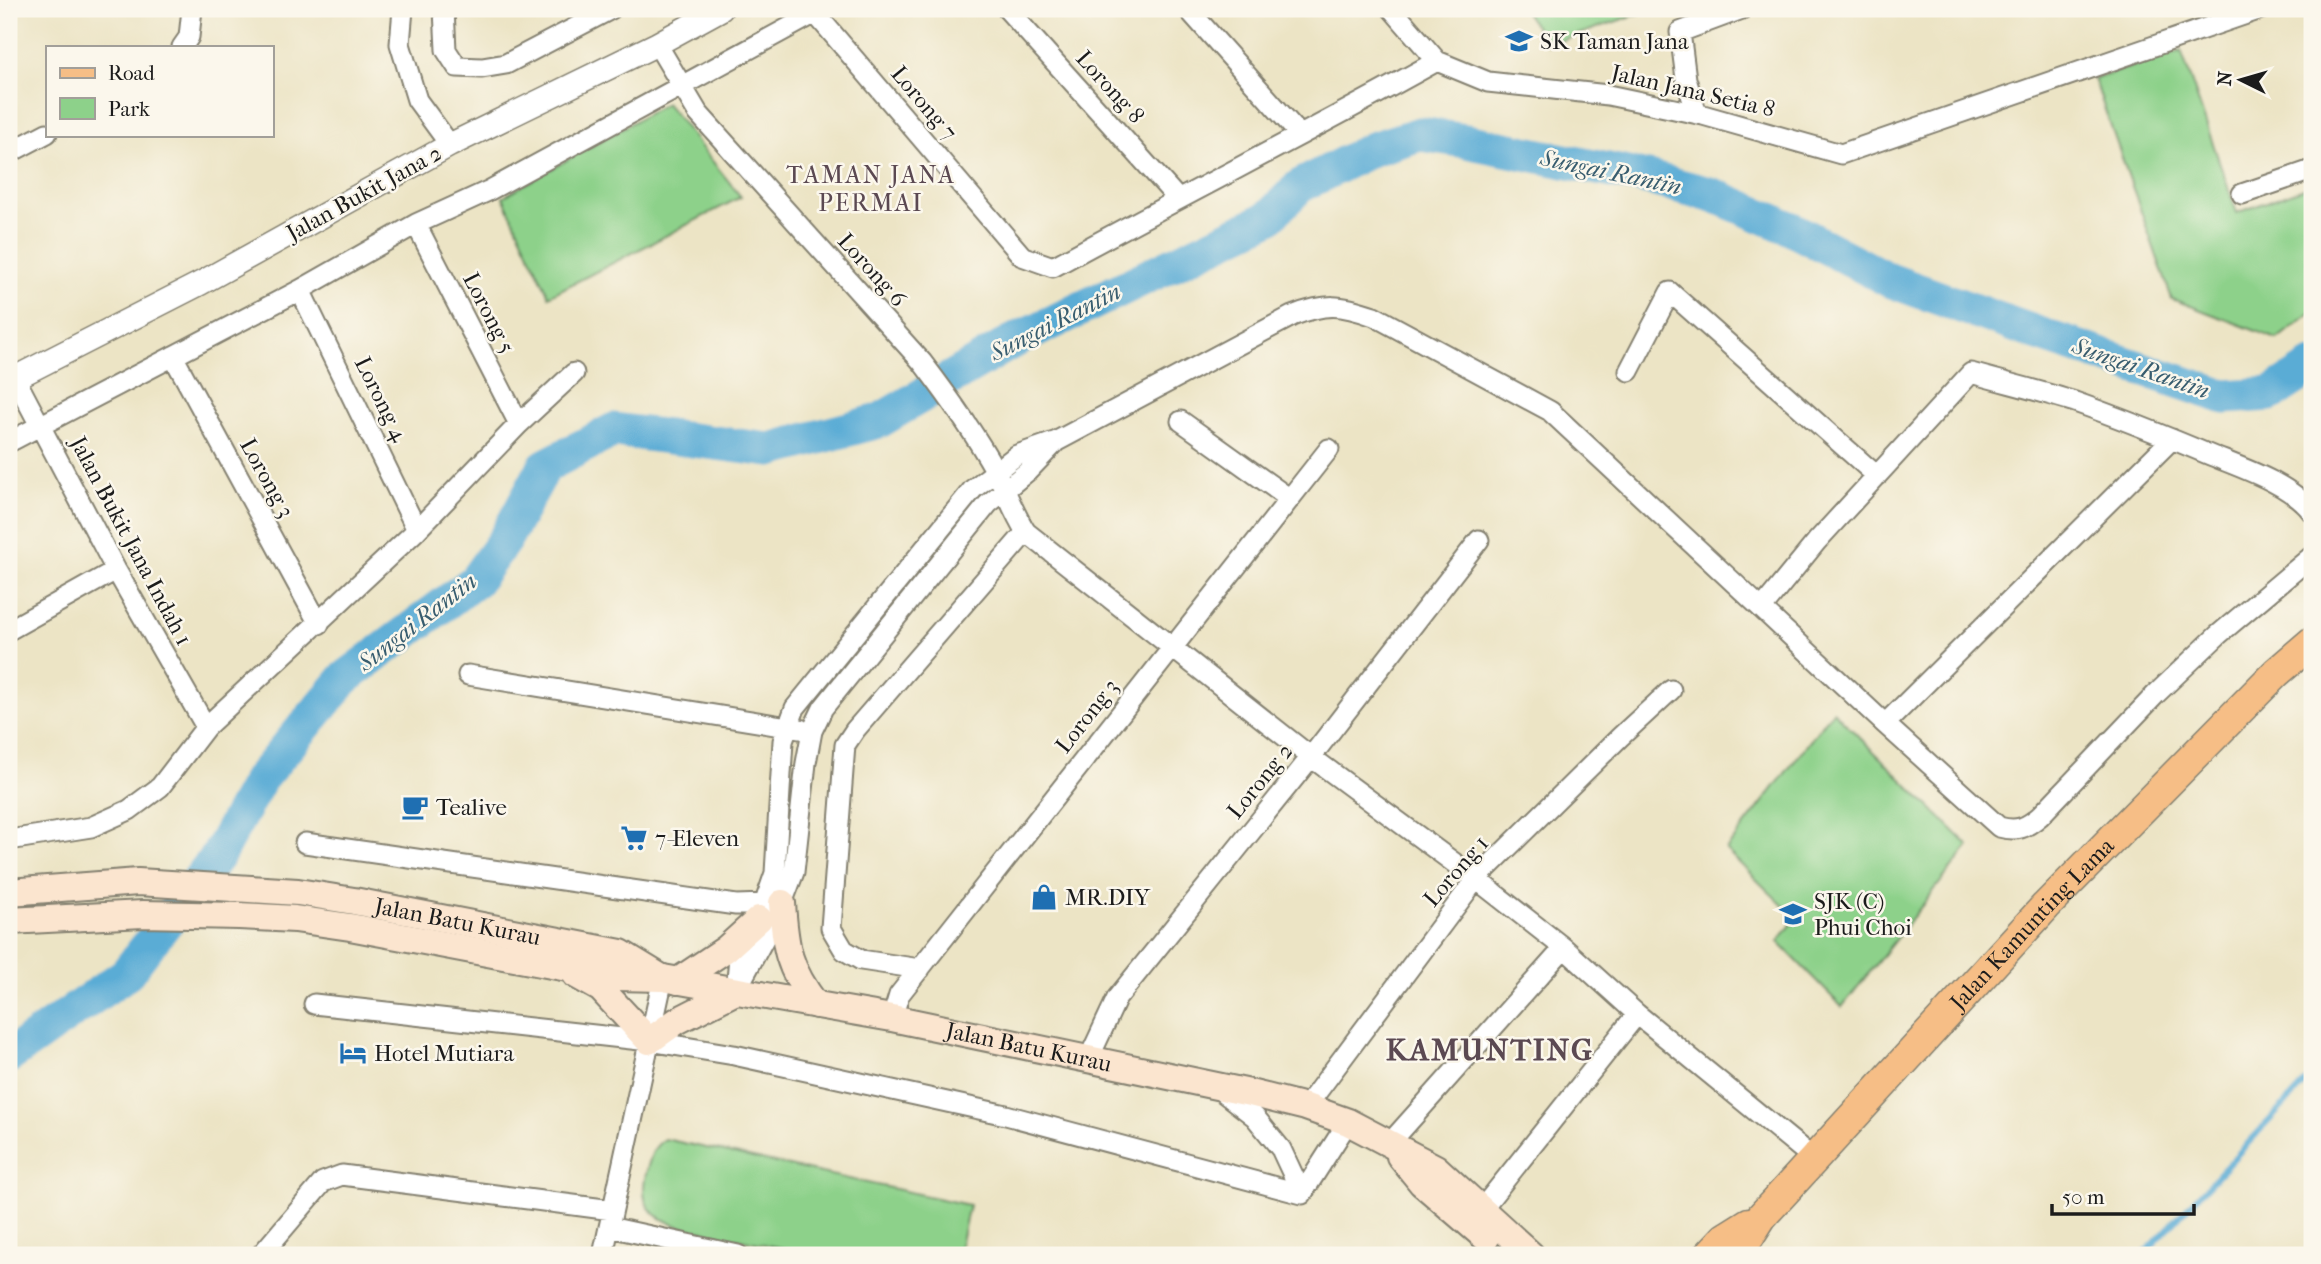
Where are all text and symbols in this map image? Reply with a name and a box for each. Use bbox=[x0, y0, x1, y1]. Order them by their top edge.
school or university icon: SK Taman Jana bbox=[1504, 26, 1534, 56]
place label: SK Taman Jana bbox=[1540, 28, 1689, 55]
street label: Lorong 8 bbox=[1070, 45, 1150, 129]
legend bbox=[46, 46, 273, 136]
north arrow bbox=[2206, 46, 2276, 116]
street label: Jalan Jana Setia 8 bbox=[1607, 59, 1777, 123]
text: Road bbox=[108, 61, 155, 85]
street label: Lorong 7 bbox=[885, 61, 963, 145]
text: N bbox=[2213, 70, 2237, 87]
text: Park bbox=[108, 97, 150, 121]
street label: Jalan Bukit Jana 2 bbox=[280, 139, 446, 248]
water label: Sungai Rantin bbox=[1537, 143, 1684, 201]
district label: TAMAN JANA PERMAI bbox=[786, 161, 956, 217]
street label: Lorong 6 bbox=[832, 228, 912, 313]
street label: Lorong 5 bbox=[457, 268, 521, 358]
water label: Sungai Rantin bbox=[984, 277, 1125, 367]
water label: Sungai Rantin bbox=[2068, 331, 2213, 405]
street label: Lorong 4 bbox=[349, 352, 414, 447]
street label: Jalan Bukit Jana Indah 1 bbox=[63, 430, 198, 650]
street label: Lorong 3 bbox=[234, 434, 300, 522]
water label: Sungai Rantin bbox=[351, 567, 482, 678]
street label: Lorong 3 bbox=[1050, 674, 1124, 758]
street label: Lorong 2 bbox=[1221, 738, 1299, 824]
cafe icon: Tealive bbox=[400, 792, 430, 822]
place label: Tealive bbox=[436, 794, 507, 821]
supermarket icon: 7-Eleven bbox=[619, 823, 649, 853]
place label: 7-Eleven bbox=[655, 825, 740, 852]
street label: Lorong 1 bbox=[1418, 830, 1494, 912]
street label: Jalan Kamunting Lama bbox=[1943, 832, 2120, 1017]
shop icon: MR.DIY bbox=[1029, 882, 1059, 912]
place label: MR.DIY bbox=[1065, 884, 1151, 911]
place label: SJK (C) Phui Choi bbox=[1814, 888, 1912, 941]
street label: Jalan Batu Kurau bbox=[370, 891, 543, 951]
school or university icon: SJK (C) Phui Choi bbox=[1778, 899, 1808, 929]
street label: Jalan Batu Kurau bbox=[942, 1016, 1114, 1077]
district label: KAMUNTING bbox=[1386, 1033, 1594, 1068]
hotel icon: Hotel Mutiara bbox=[338, 1038, 368, 1068]
place label: Hotel Mutiara bbox=[374, 1040, 514, 1067]
scale bar bbox=[2052, 1173, 2193, 1217]
text: 50 m bbox=[2062, 1185, 2105, 1209]

